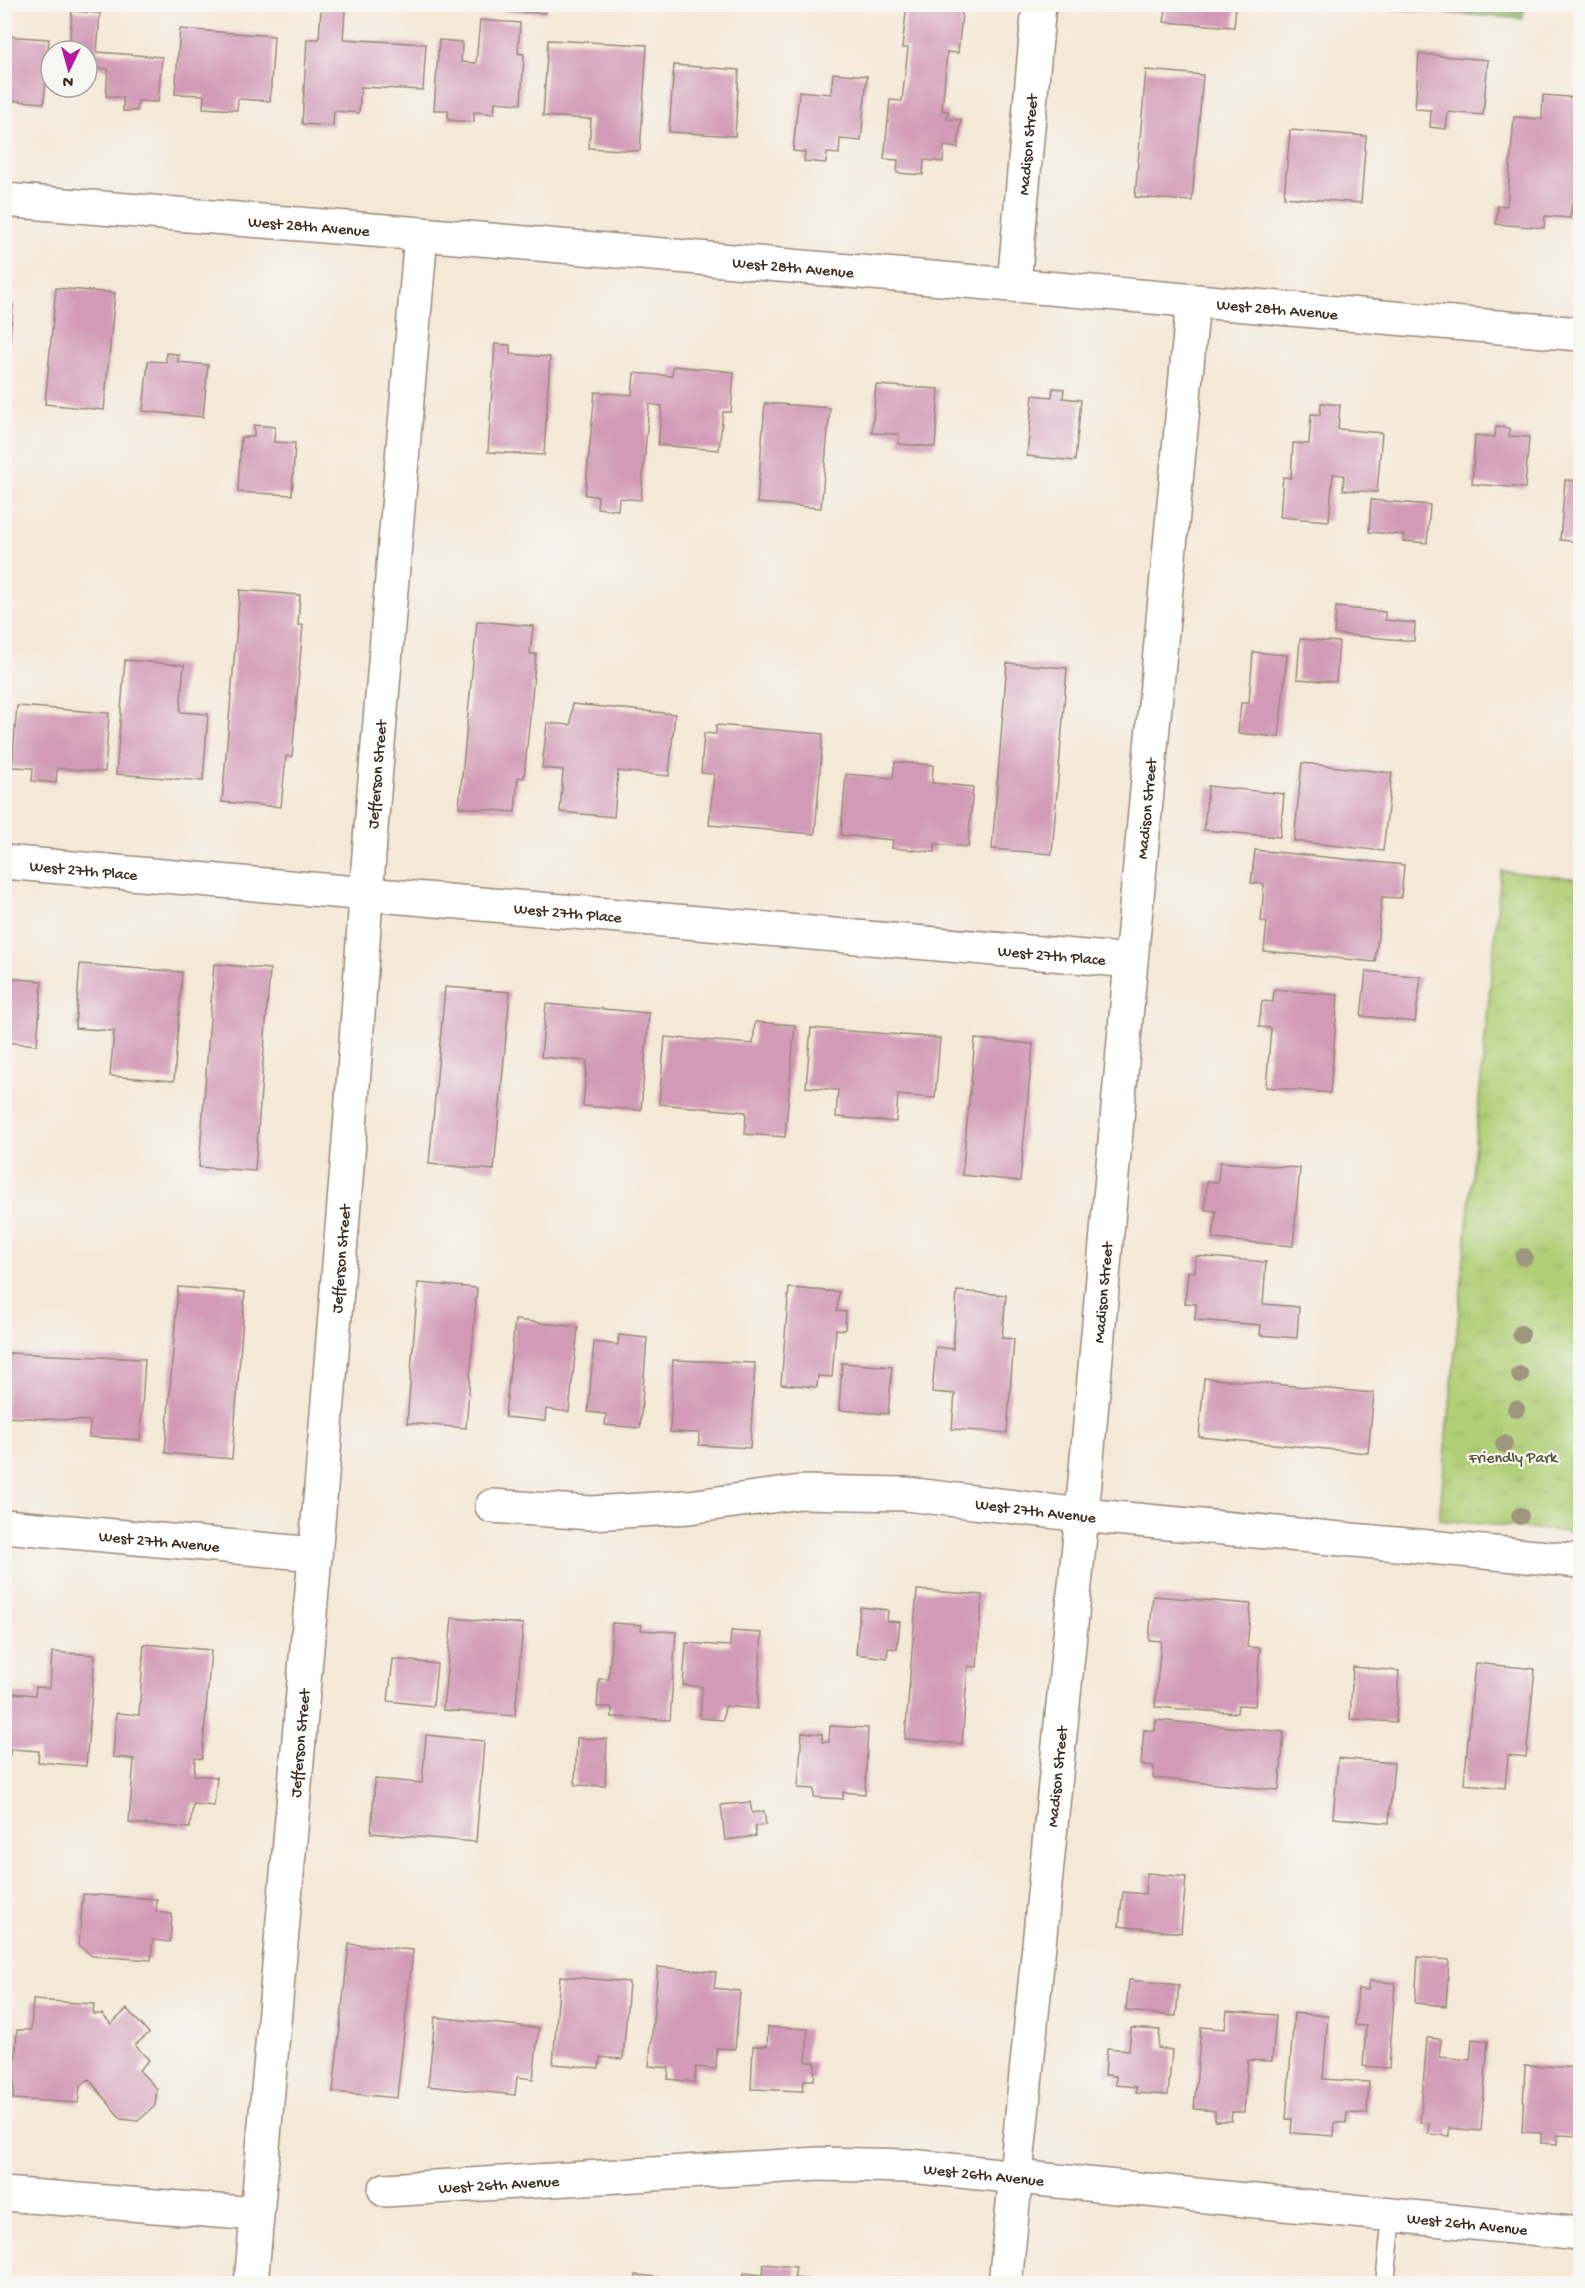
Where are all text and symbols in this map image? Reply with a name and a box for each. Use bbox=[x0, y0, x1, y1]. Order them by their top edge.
north arrow bbox=[39, 39, 99, 99]
text: N bbox=[61, 70, 74, 90]
street label: Madison Street bbox=[1016, 92, 1044, 196]
street label: West 28th Avenue bbox=[247, 214, 371, 243]
street label: West 28th Avenue bbox=[731, 255, 855, 284]
street label: West 28th Avenue bbox=[1216, 297, 1339, 326]
street label: Jefferson Street bbox=[365, 718, 393, 829]
street label: Madison Street bbox=[1135, 756, 1163, 860]
street label: West 27th Place bbox=[29, 858, 139, 887]
street label: West 27th Place bbox=[513, 901, 623, 929]
street label: West 27th Place bbox=[997, 943, 1107, 972]
street label: Jefferson Street bbox=[329, 1203, 357, 1314]
street label: Madison Street bbox=[1091, 1240, 1119, 1344]
park label: Friendly Park bbox=[1468, 1450, 1559, 1469]
street label: West 27th Avenue bbox=[974, 1496, 1097, 1529]
street label: West 27th Avenue bbox=[98, 1529, 221, 1558]
street label: Jefferson Street bbox=[288, 1687, 316, 1798]
street label: Madison Street bbox=[1045, 1724, 1074, 1828]
street label: West 26th Avenue bbox=[922, 2161, 1045, 2193]
street label: West 26th Avenue bbox=[438, 2174, 561, 2200]
street label: West 26th Avenue bbox=[1406, 2210, 1529, 2242]

